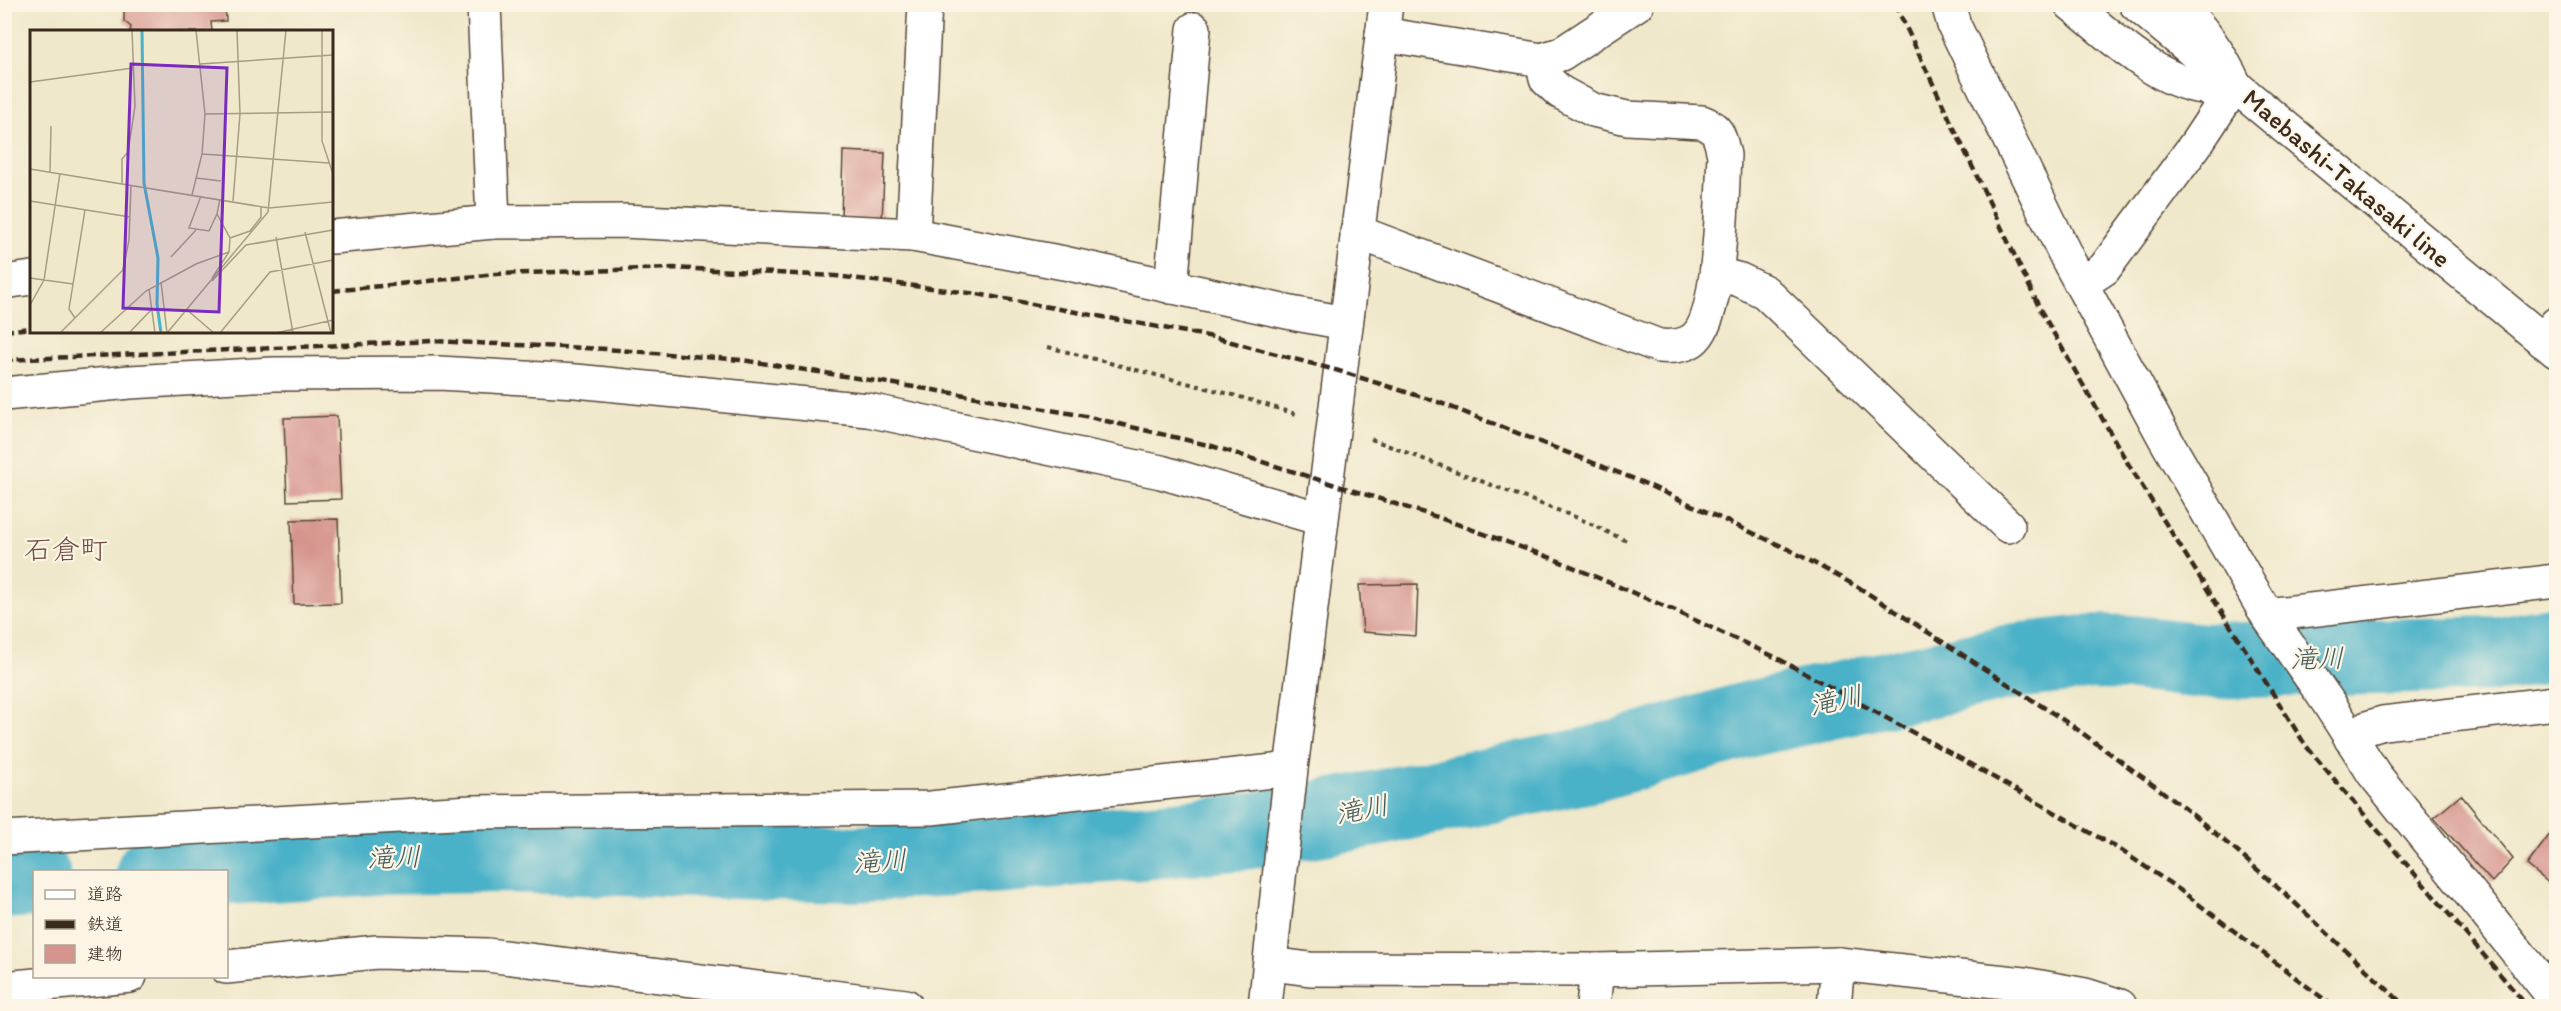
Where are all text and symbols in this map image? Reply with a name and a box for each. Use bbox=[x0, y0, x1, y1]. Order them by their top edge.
inset map bbox=[30, 30, 333, 333]
street label: Maebashi-Takasaki line bbox=[2237, 82, 2457, 274]
district label: 石倉町 bbox=[24, 532, 108, 566]
water label: 滝川 bbox=[2290, 641, 2344, 675]
water label: 滝川 bbox=[1806, 678, 1866, 722]
water label: 滝川 bbox=[1332, 788, 1392, 830]
water label: 滝川 bbox=[366, 840, 422, 874]
water label: 滝川 bbox=[852, 843, 908, 879]
legend bbox=[33, 870, 228, 978]
text: 道路 bbox=[87, 883, 123, 905]
text: 鉄道 bbox=[87, 913, 123, 935]
text: 建物 bbox=[87, 943, 123, 965]

